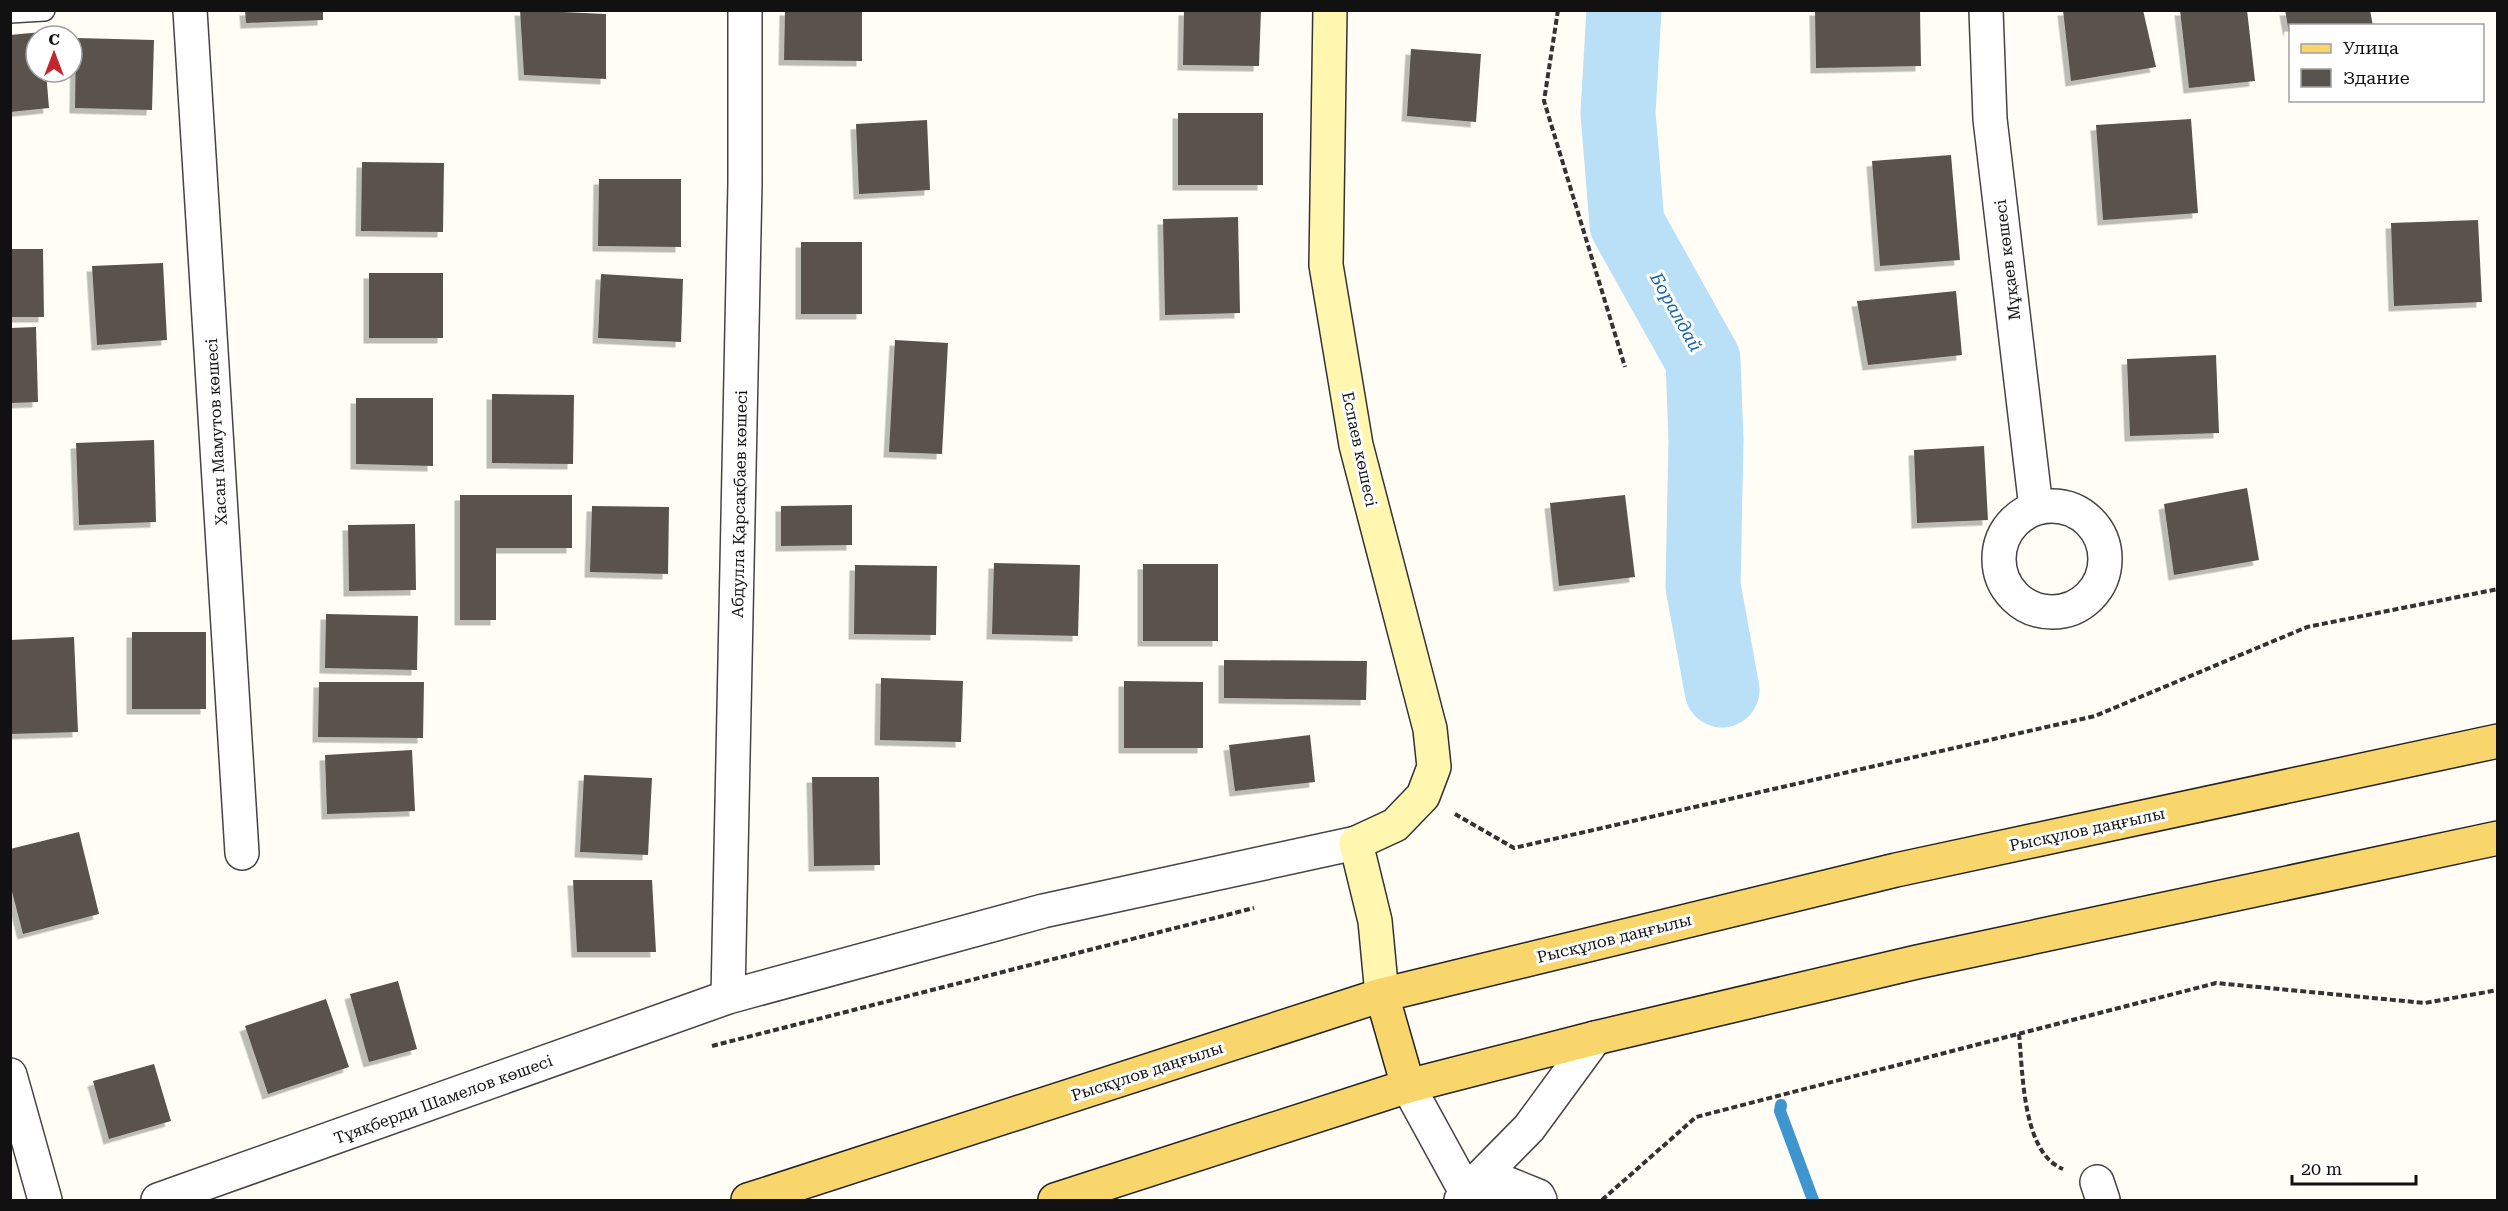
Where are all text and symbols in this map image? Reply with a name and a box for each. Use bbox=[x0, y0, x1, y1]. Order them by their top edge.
north arrow bbox=[24, 24, 84, 84]
legend bbox=[2289, 24, 2484, 102]
text: С bbox=[48, 30, 60, 49]
text: Улица bbox=[2343, 37, 2399, 58]
text: Здание bbox=[2343, 67, 2410, 88]
street label: Мұқаев көшесі bbox=[1991, 198, 2024, 321]
water label: Боралдай bbox=[1646, 268, 1707, 355]
street label: Хасан Мамутов көшесі bbox=[202, 338, 231, 526]
street label: Абдулла Қарсақбаев көшесі bbox=[728, 390, 751, 618]
street label: Еспаев көшесі bbox=[1338, 390, 1381, 508]
street label: Рысқұлов даңғылы bbox=[2008, 804, 2167, 855]
street label: Рысқұлов даңғылы bbox=[1535, 910, 1693, 967]
street label: Рысқұлов даңғылы bbox=[1069, 1038, 1226, 1105]
street label: Тұяқберди Шамелов көшесі bbox=[331, 1051, 555, 1148]
scale bar bbox=[2292, 1148, 2416, 1186]
text: 20 m bbox=[2301, 1158, 2342, 1179]

